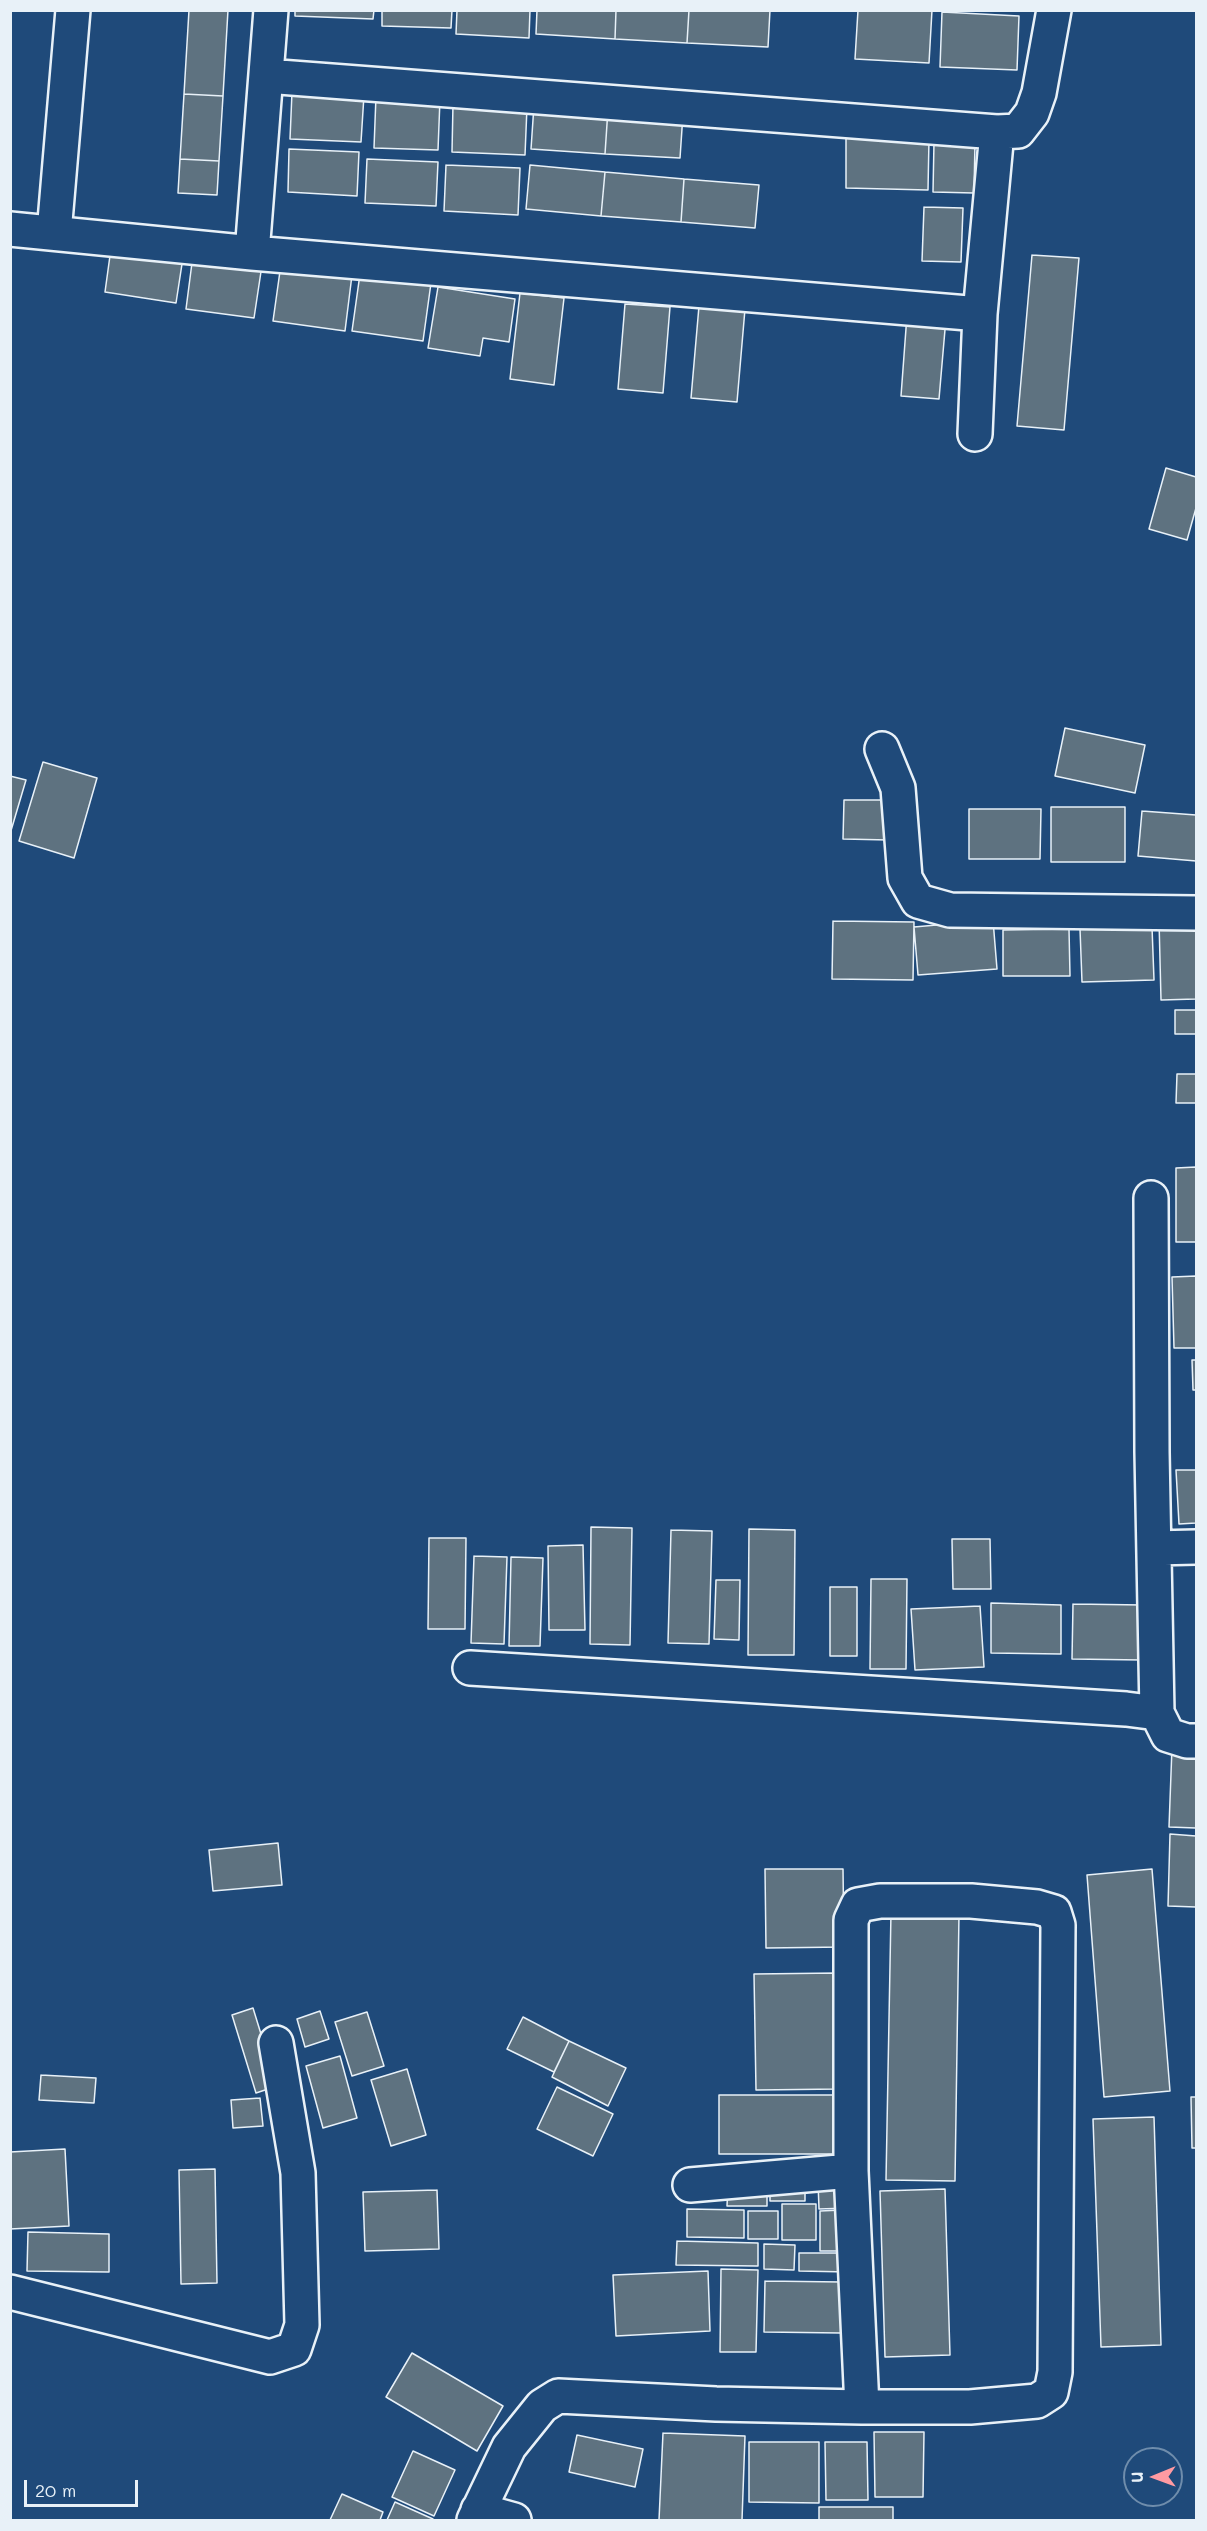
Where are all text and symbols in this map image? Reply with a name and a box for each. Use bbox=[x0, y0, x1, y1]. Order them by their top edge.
north arrow bbox=[1123, 2447, 1183, 2507]
scale bar bbox=[27, 2468, 141, 2506]
text: U bbox=[1126, 2471, 1147, 2483]
text: 20 m bbox=[35, 2478, 76, 2502]

